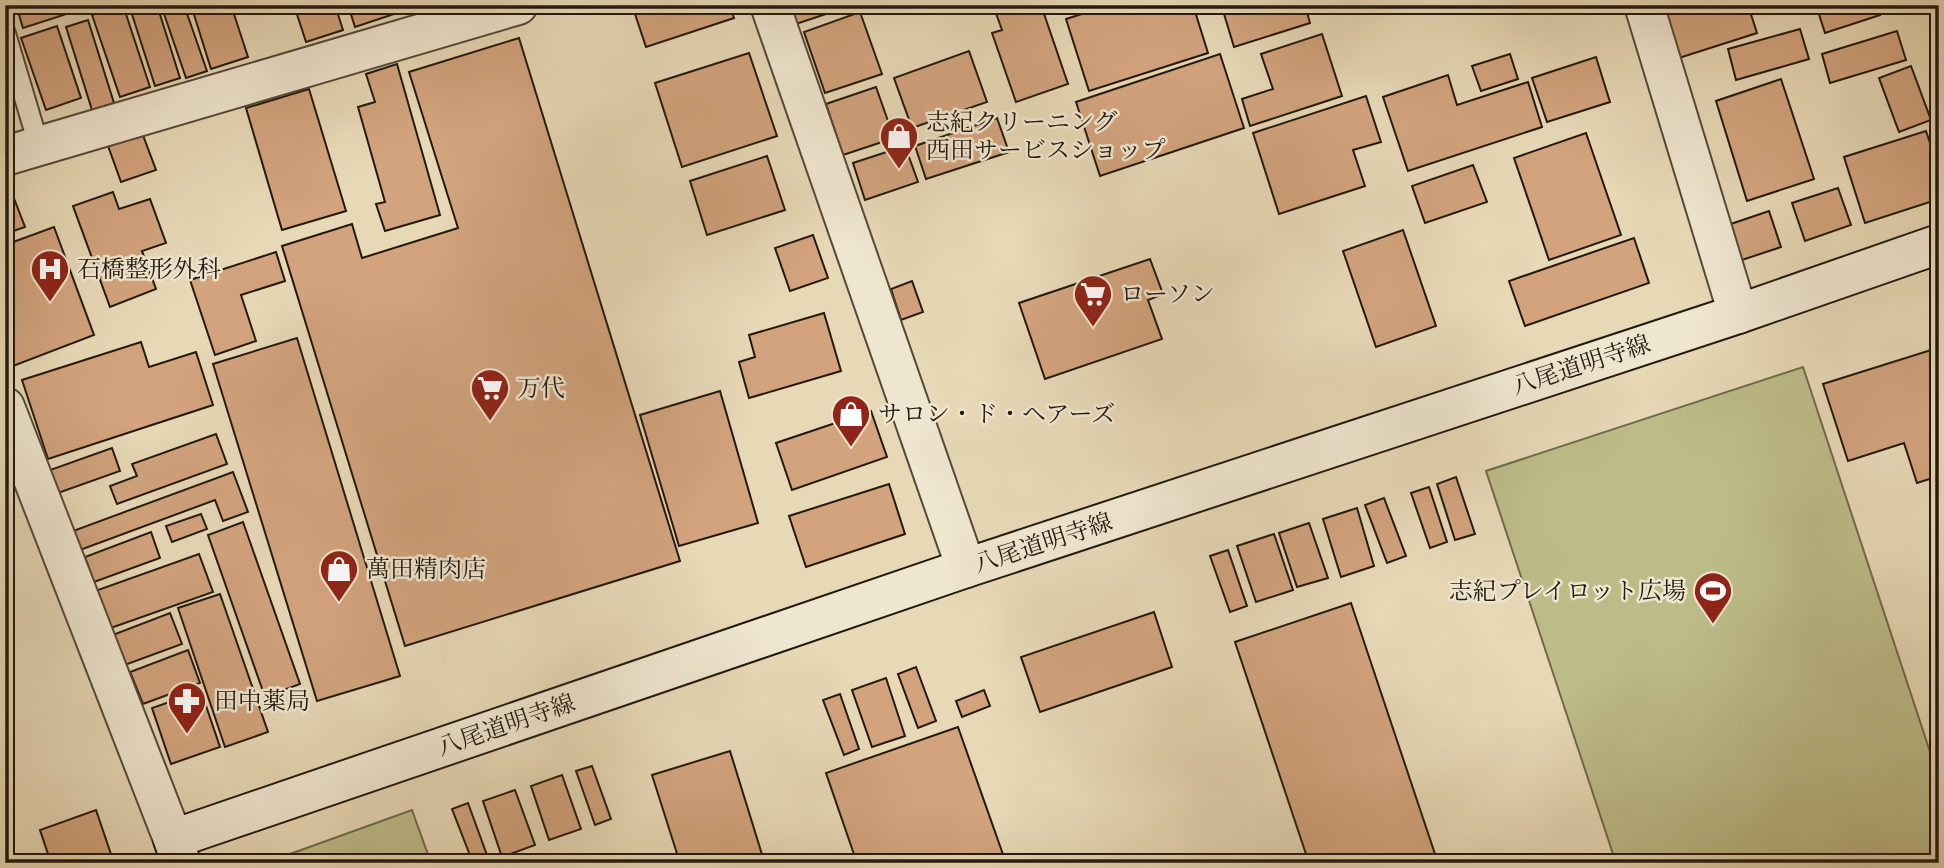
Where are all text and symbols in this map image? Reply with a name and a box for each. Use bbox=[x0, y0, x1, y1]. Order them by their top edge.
place label: 志紀クリーニング 西田サービスショップ bbox=[926, 107, 1166, 165]
shop icon: 志紀クリーニング 西田サービスショップ bbox=[878, 115, 920, 170]
hospital icon: 石橋整形外科 bbox=[29, 248, 71, 303]
place label: 石橋整形外科 bbox=[77, 254, 221, 284]
supermarket icon: ローソン bbox=[1072, 273, 1114, 328]
place label: ローソン bbox=[1120, 279, 1215, 309]
street label: 八尾道明寺線 bbox=[1508, 328, 1654, 402]
supermarket icon: 万代 bbox=[469, 367, 511, 422]
place label: 万代 bbox=[517, 373, 565, 403]
shop icon: サロン・ド・ヘアーズ bbox=[830, 393, 872, 448]
place label: サロン・ド・ヘアーズ bbox=[878, 399, 1115, 429]
street label: 八尾道明寺線 bbox=[970, 506, 1116, 580]
shop icon: 萬田精肉店 bbox=[318, 548, 360, 603]
place label: 萬田精肉店 bbox=[366, 554, 486, 584]
sports icon: 志紀プレイロット広場 bbox=[1692, 570, 1734, 625]
place label: 志紀プレイロット広場 bbox=[1449, 576, 1686, 606]
pharmacy icon: 田中薬局 bbox=[166, 680, 208, 735]
place label: 田中薬局 bbox=[214, 686, 310, 716]
street label: 八尾道明寺線 bbox=[433, 687, 579, 763]

